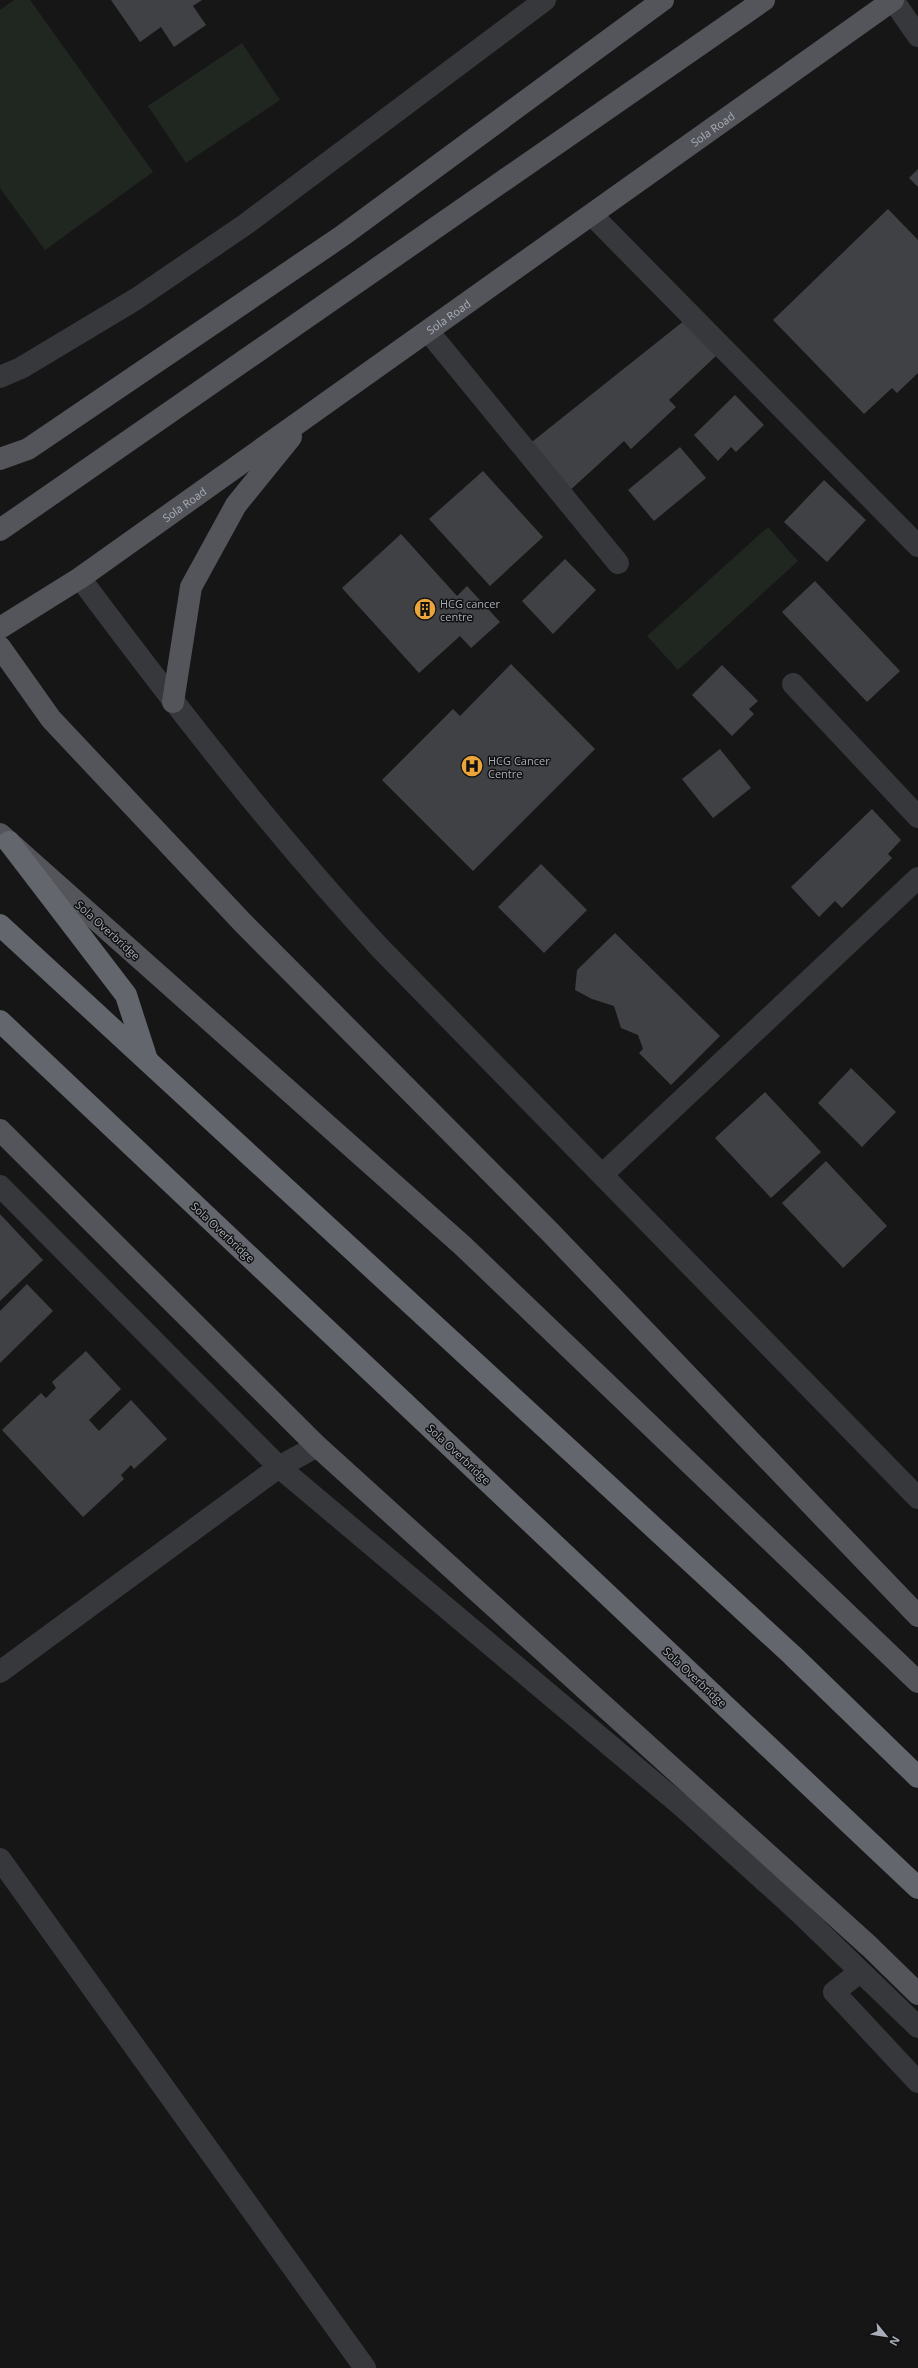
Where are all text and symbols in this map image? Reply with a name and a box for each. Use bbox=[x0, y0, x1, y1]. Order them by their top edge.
street label: Sola Road bbox=[687, 108, 737, 149]
street label: Sola Road bbox=[423, 295, 473, 337]
street label: Sola Road bbox=[159, 483, 209, 525]
building icon: HCG cancer centre bbox=[412, 596, 438, 622]
place label: HCG cancer centre bbox=[440, 596, 500, 624]
hospital icon: HCG Cancer Centre bbox=[459, 753, 485, 779]
place label: HCG Cancer Centre bbox=[488, 753, 550, 781]
street label: Sola Overbridge bbox=[73, 897, 143, 963]
street label: Sola Overbridge bbox=[188, 1199, 258, 1265]
street label: Sola Overbridge bbox=[424, 1421, 494, 1487]
street label: Sola Overbridge bbox=[660, 1644, 730, 1710]
north arrow bbox=[866, 2316, 906, 2356]
text: N bbox=[886, 2334, 904, 2349]

